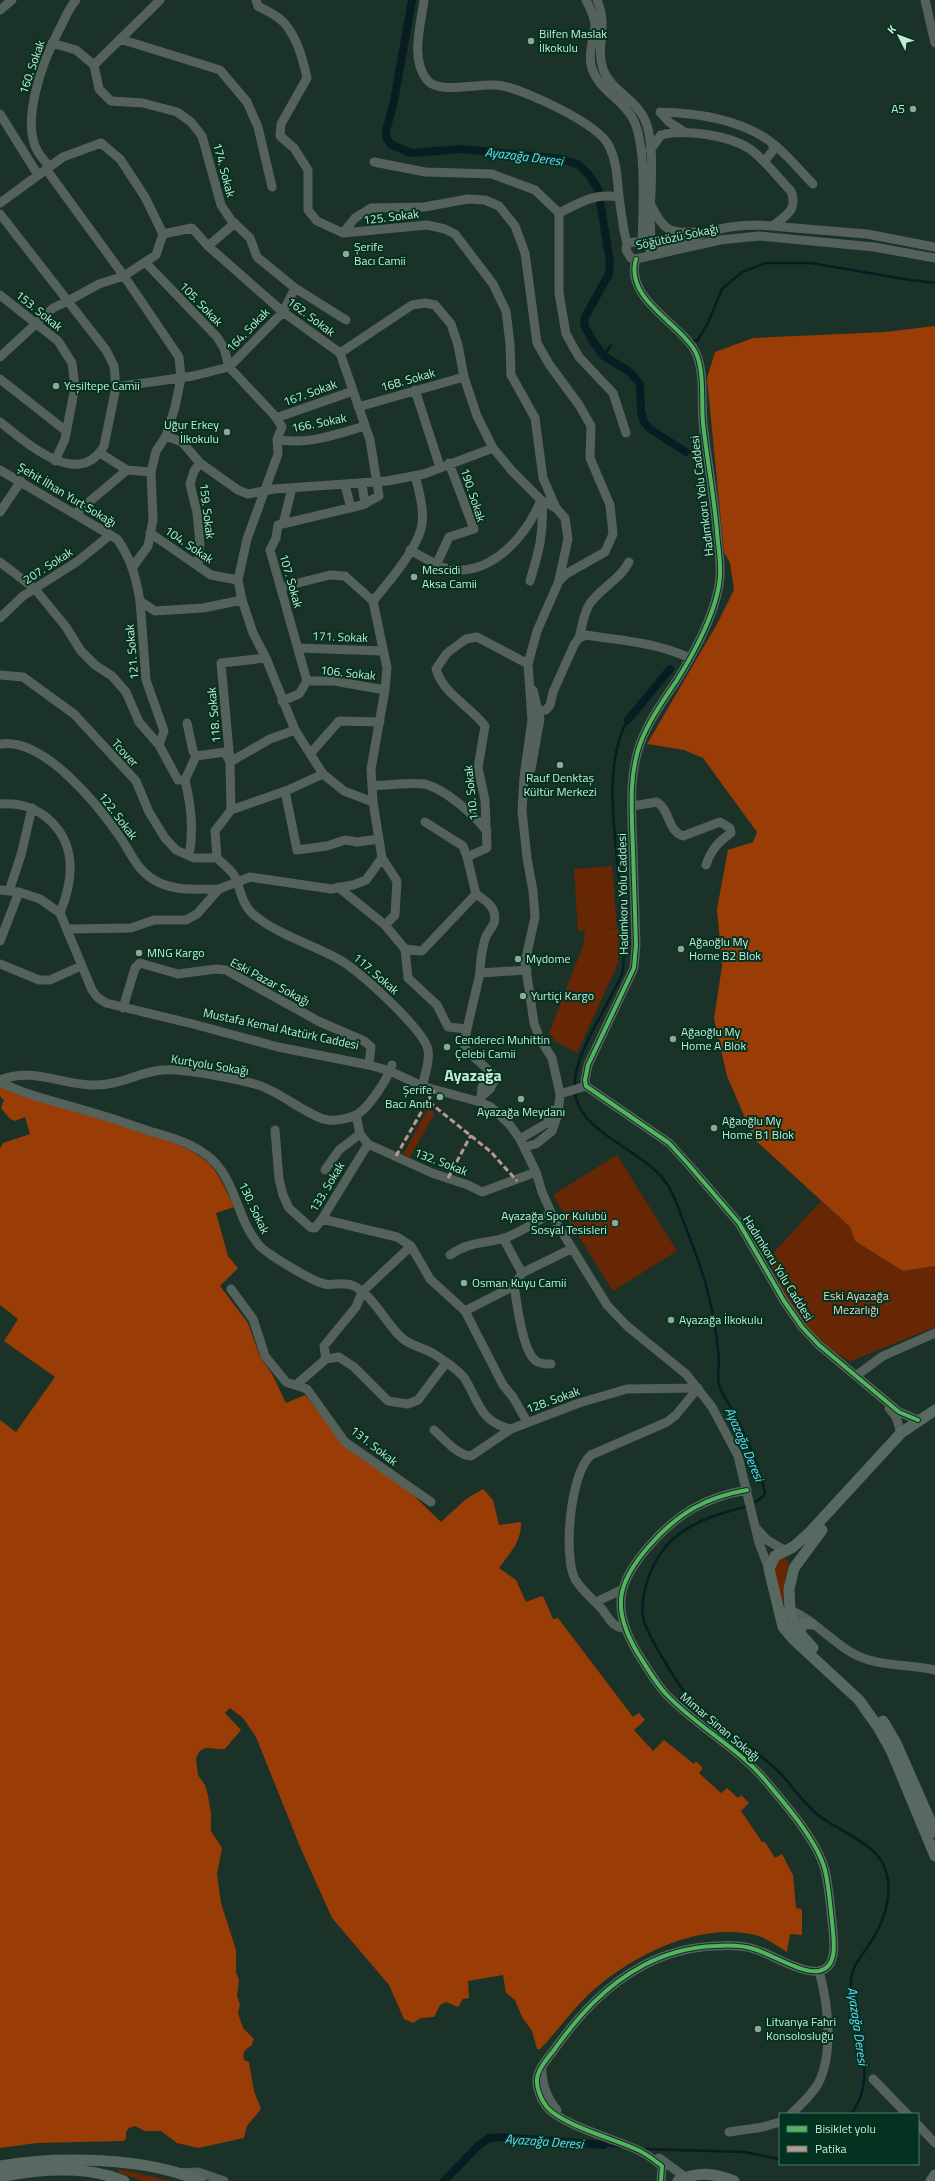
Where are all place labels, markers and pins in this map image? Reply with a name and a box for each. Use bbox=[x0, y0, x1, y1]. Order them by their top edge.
place label: Bilfen Maslak İlkokulu bbox=[539, 24, 607, 57]
marker: Bilfen Maslak İlkokulu bbox=[526, 36, 536, 46]
place label: A5 bbox=[891, 99, 905, 118]
marker: A5 bbox=[908, 104, 918, 114]
place label: Şerife Bacı Camii bbox=[354, 237, 406, 270]
marker: Şerife Bacı Camii bbox=[341, 249, 351, 259]
place label: Yeşiltepe Camii bbox=[64, 376, 140, 395]
marker: Yeşiltepe Camii bbox=[51, 381, 61, 391]
place label: Uğur Erkey İlkokulu bbox=[164, 415, 219, 448]
marker: Uğur Erkey İlkokulu bbox=[222, 427, 232, 437]
place label: Mescidi Aksa Camii bbox=[422, 560, 477, 593]
marker: Mescidi Aksa Camii bbox=[409, 572, 419, 582]
marker: Rauf Denktaş Kültür Merkezi bbox=[555, 760, 565, 770]
place label: Rauf Denktaş Kültür Merkezi bbox=[523, 768, 597, 801]
place label: Ağaoğlu My Home B2 Blok bbox=[689, 932, 761, 965]
place label: MNG Kargo bbox=[147, 943, 205, 962]
marker: Ağaoğlu My Home B2 Blok bbox=[676, 944, 686, 954]
marker: MNG Kargo bbox=[134, 948, 144, 958]
place label: Mydome bbox=[526, 949, 571, 968]
marker: Mydome bbox=[513, 954, 523, 964]
place label: Yurtiçi Kargo bbox=[531, 986, 594, 1005]
marker: Yurtiçi Kargo bbox=[518, 991, 528, 1001]
place label: Ağaoğlu My Home A Blok bbox=[681, 1022, 746, 1055]
place label: Cendereci Muhittin Çelebi Camii bbox=[455, 1030, 550, 1063]
marker: Ağaoğlu My Home A Blok bbox=[668, 1034, 678, 1044]
marker: Cendereci Muhittin Çelebi Camii bbox=[442, 1042, 452, 1052]
place label: Şerife Bacı Anıtı bbox=[385, 1080, 432, 1113]
marker: Şerife Bacı Anıtı bbox=[435, 1092, 445, 1102]
marker: Ayazağa Meydanı bbox=[516, 1094, 526, 1104]
place label: Ayazağa Meydanı bbox=[477, 1102, 565, 1121]
place label: Ağaoğlu My Home B1 Blok bbox=[722, 1111, 794, 1144]
marker: Ağaoğlu My Home B1 Blok bbox=[709, 1123, 719, 1133]
place label: Ayazağa Spor Kulubü Sosyal Tesisleri bbox=[501, 1206, 607, 1239]
marker: Ayazağa Spor Kulubü Sosyal Tesisleri bbox=[610, 1218, 620, 1228]
place label: Osman Kuyu Camii bbox=[472, 1273, 566, 1292]
marker: Osman Kuyu Camii bbox=[459, 1278, 469, 1288]
place label: Ayazağa İlkokulu bbox=[679, 1310, 763, 1329]
marker: Ayazağa İlkokulu bbox=[666, 1315, 676, 1325]
place label: Litvanya Fahri Konsolosluğu bbox=[766, 2012, 836, 2045]
marker: Litvanya Fahri Konsolosluğu bbox=[753, 2024, 763, 2034]

